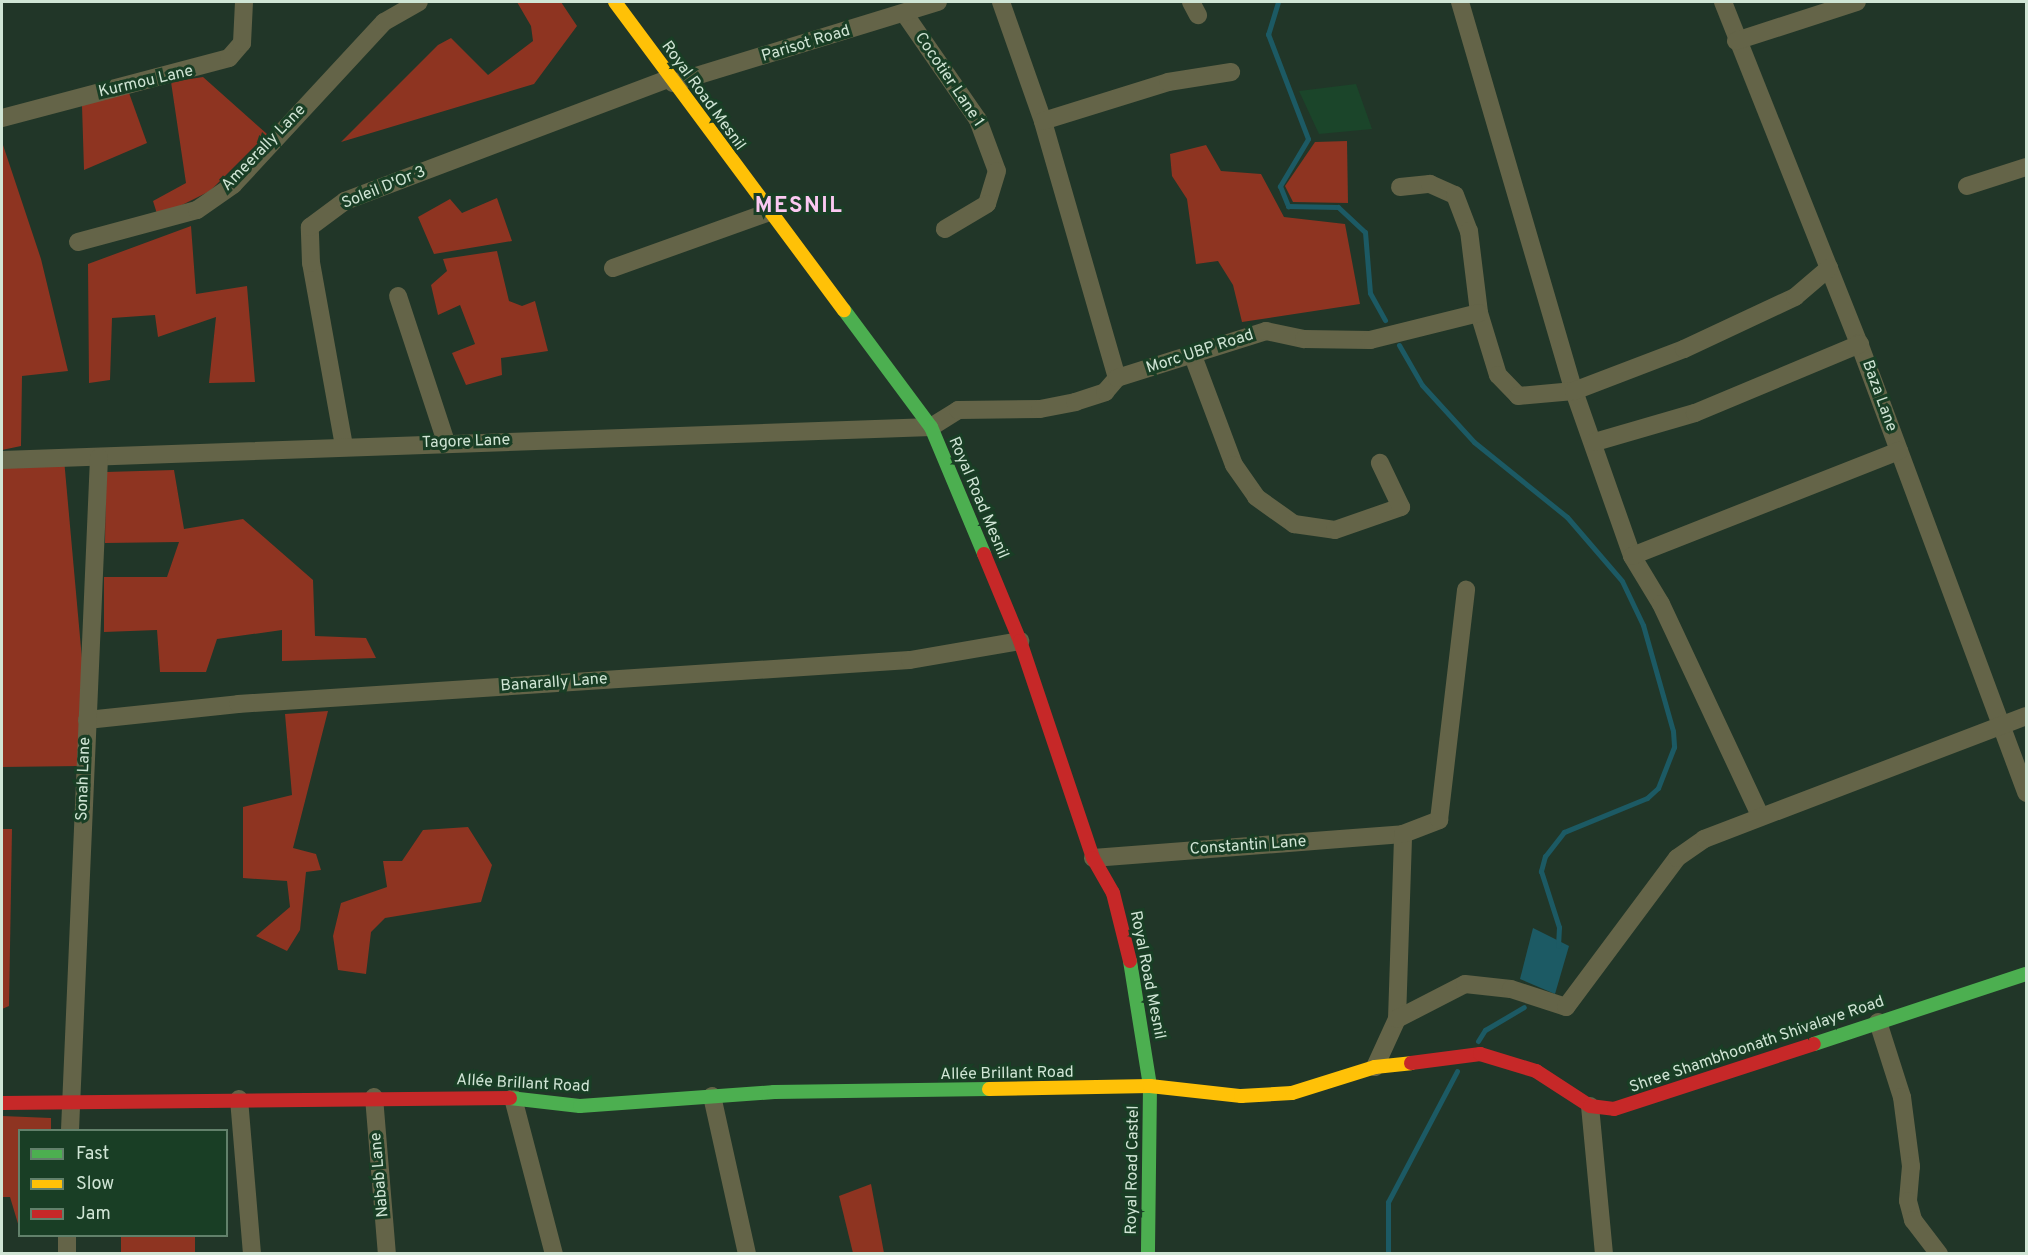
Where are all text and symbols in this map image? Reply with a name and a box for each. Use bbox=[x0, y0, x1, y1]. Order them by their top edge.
street label: Parisot Road bbox=[759, 21, 853, 67]
street label: Cocotier Lane 1 bbox=[910, 29, 988, 131]
street label: Royal Road Mesnil bbox=[657, 38, 749, 154]
street label: Kurmou Lane bbox=[97, 62, 195, 102]
street label: Ameerally Lane bbox=[218, 101, 310, 195]
street label: Soleil D'Or 3 bbox=[339, 162, 429, 214]
district label: MESNIL bbox=[755, 194, 843, 220]
street label: Morc UBP Road bbox=[1144, 326, 1256, 378]
street label: Baza Lane bbox=[1857, 358, 1901, 434]
street label: Tagore Lane bbox=[422, 431, 510, 453]
street label: Royal Road Mesnil bbox=[944, 434, 1012, 562]
street label: Banarally Lane bbox=[500, 670, 608, 696]
street label: Sonah Lane bbox=[73, 737, 95, 821]
street label: Constantin Lane bbox=[1189, 832, 1307, 860]
street label: Royal Road Mesnil bbox=[1125, 909, 1169, 1041]
street label: Shree Shambhoonath Shivalaye Road bbox=[1627, 992, 1887, 1098]
street label: Allée Brillant Road bbox=[940, 1063, 1074, 1085]
street label: Allée Brillant Road bbox=[456, 1071, 590, 1097]
street label: Royal Road Castel bbox=[1122, 1105, 1144, 1235]
legend bbox=[18, 1129, 228, 1237]
street label: Nabab Lane bbox=[367, 1132, 393, 1218]
text: Fast bbox=[76, 1143, 109, 1166]
text: Slow bbox=[76, 1173, 114, 1196]
text: Jam bbox=[76, 1203, 111, 1226]

